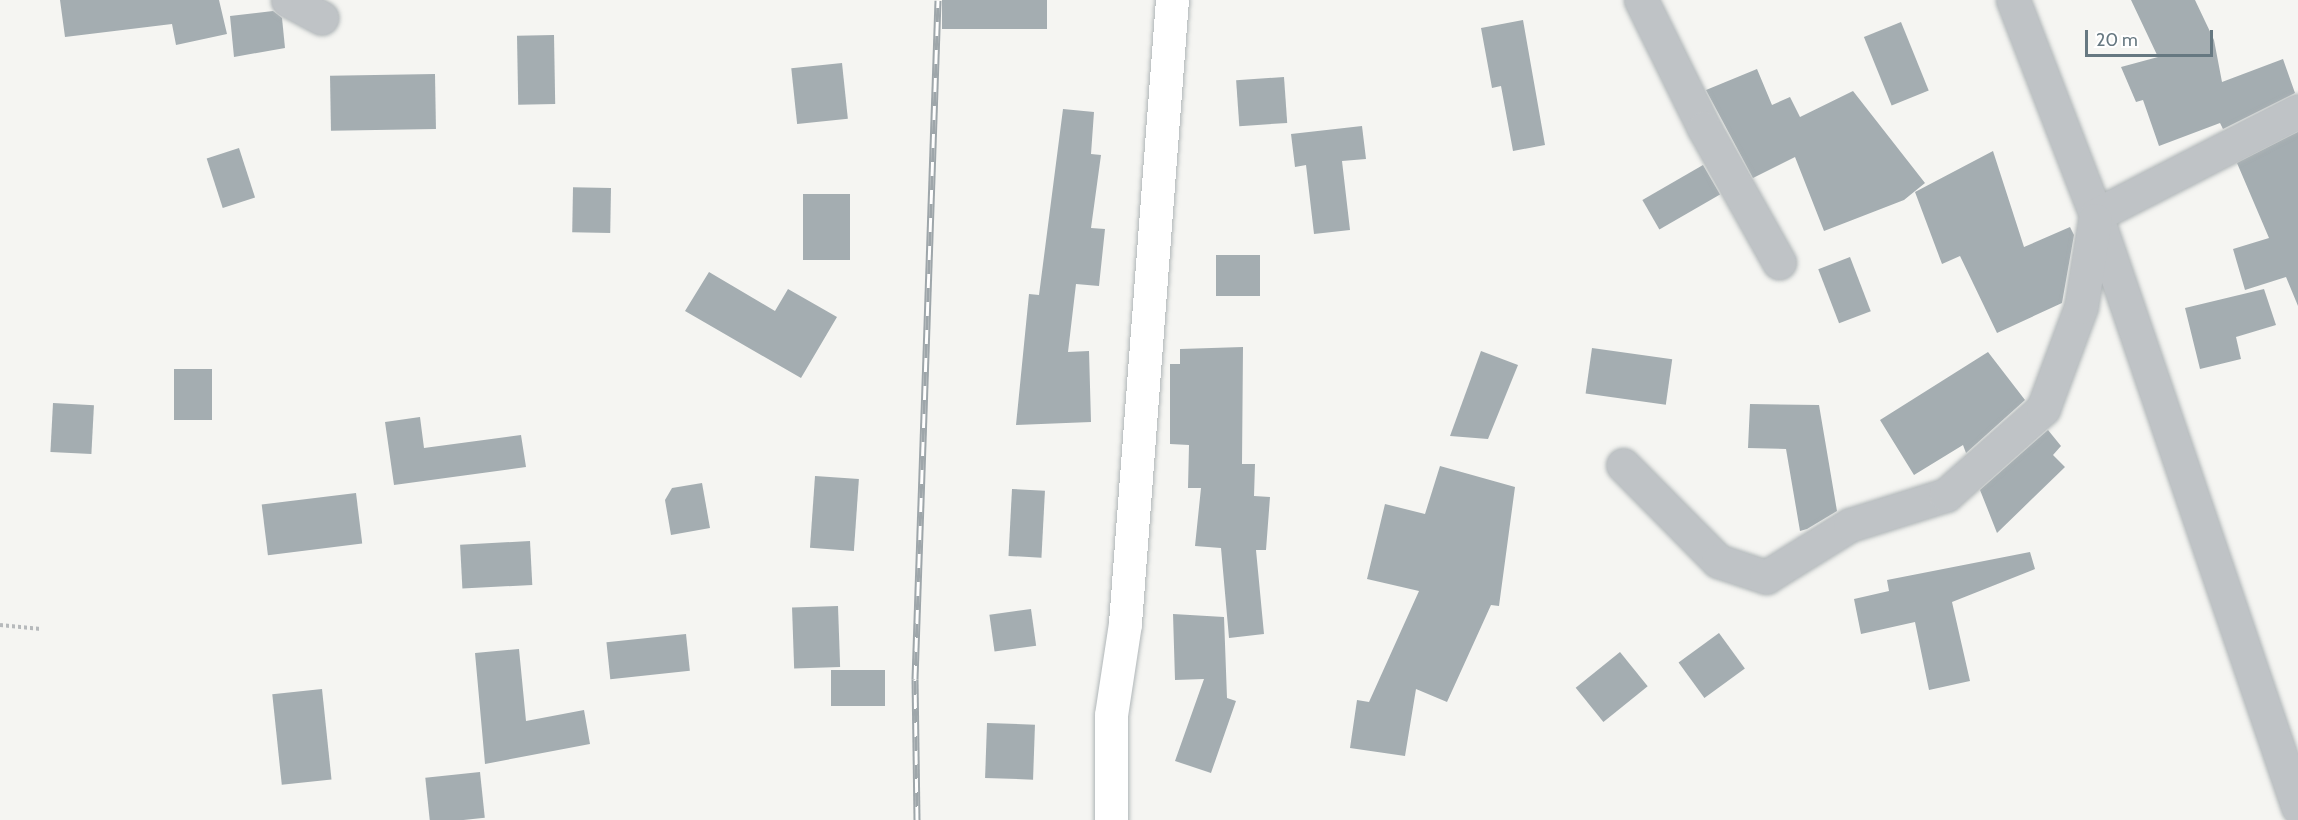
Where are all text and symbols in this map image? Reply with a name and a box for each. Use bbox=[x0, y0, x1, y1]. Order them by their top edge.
scale bar bbox=[2088, 18, 2216, 56]
text: 20 m bbox=[2096, 29, 2138, 51]

